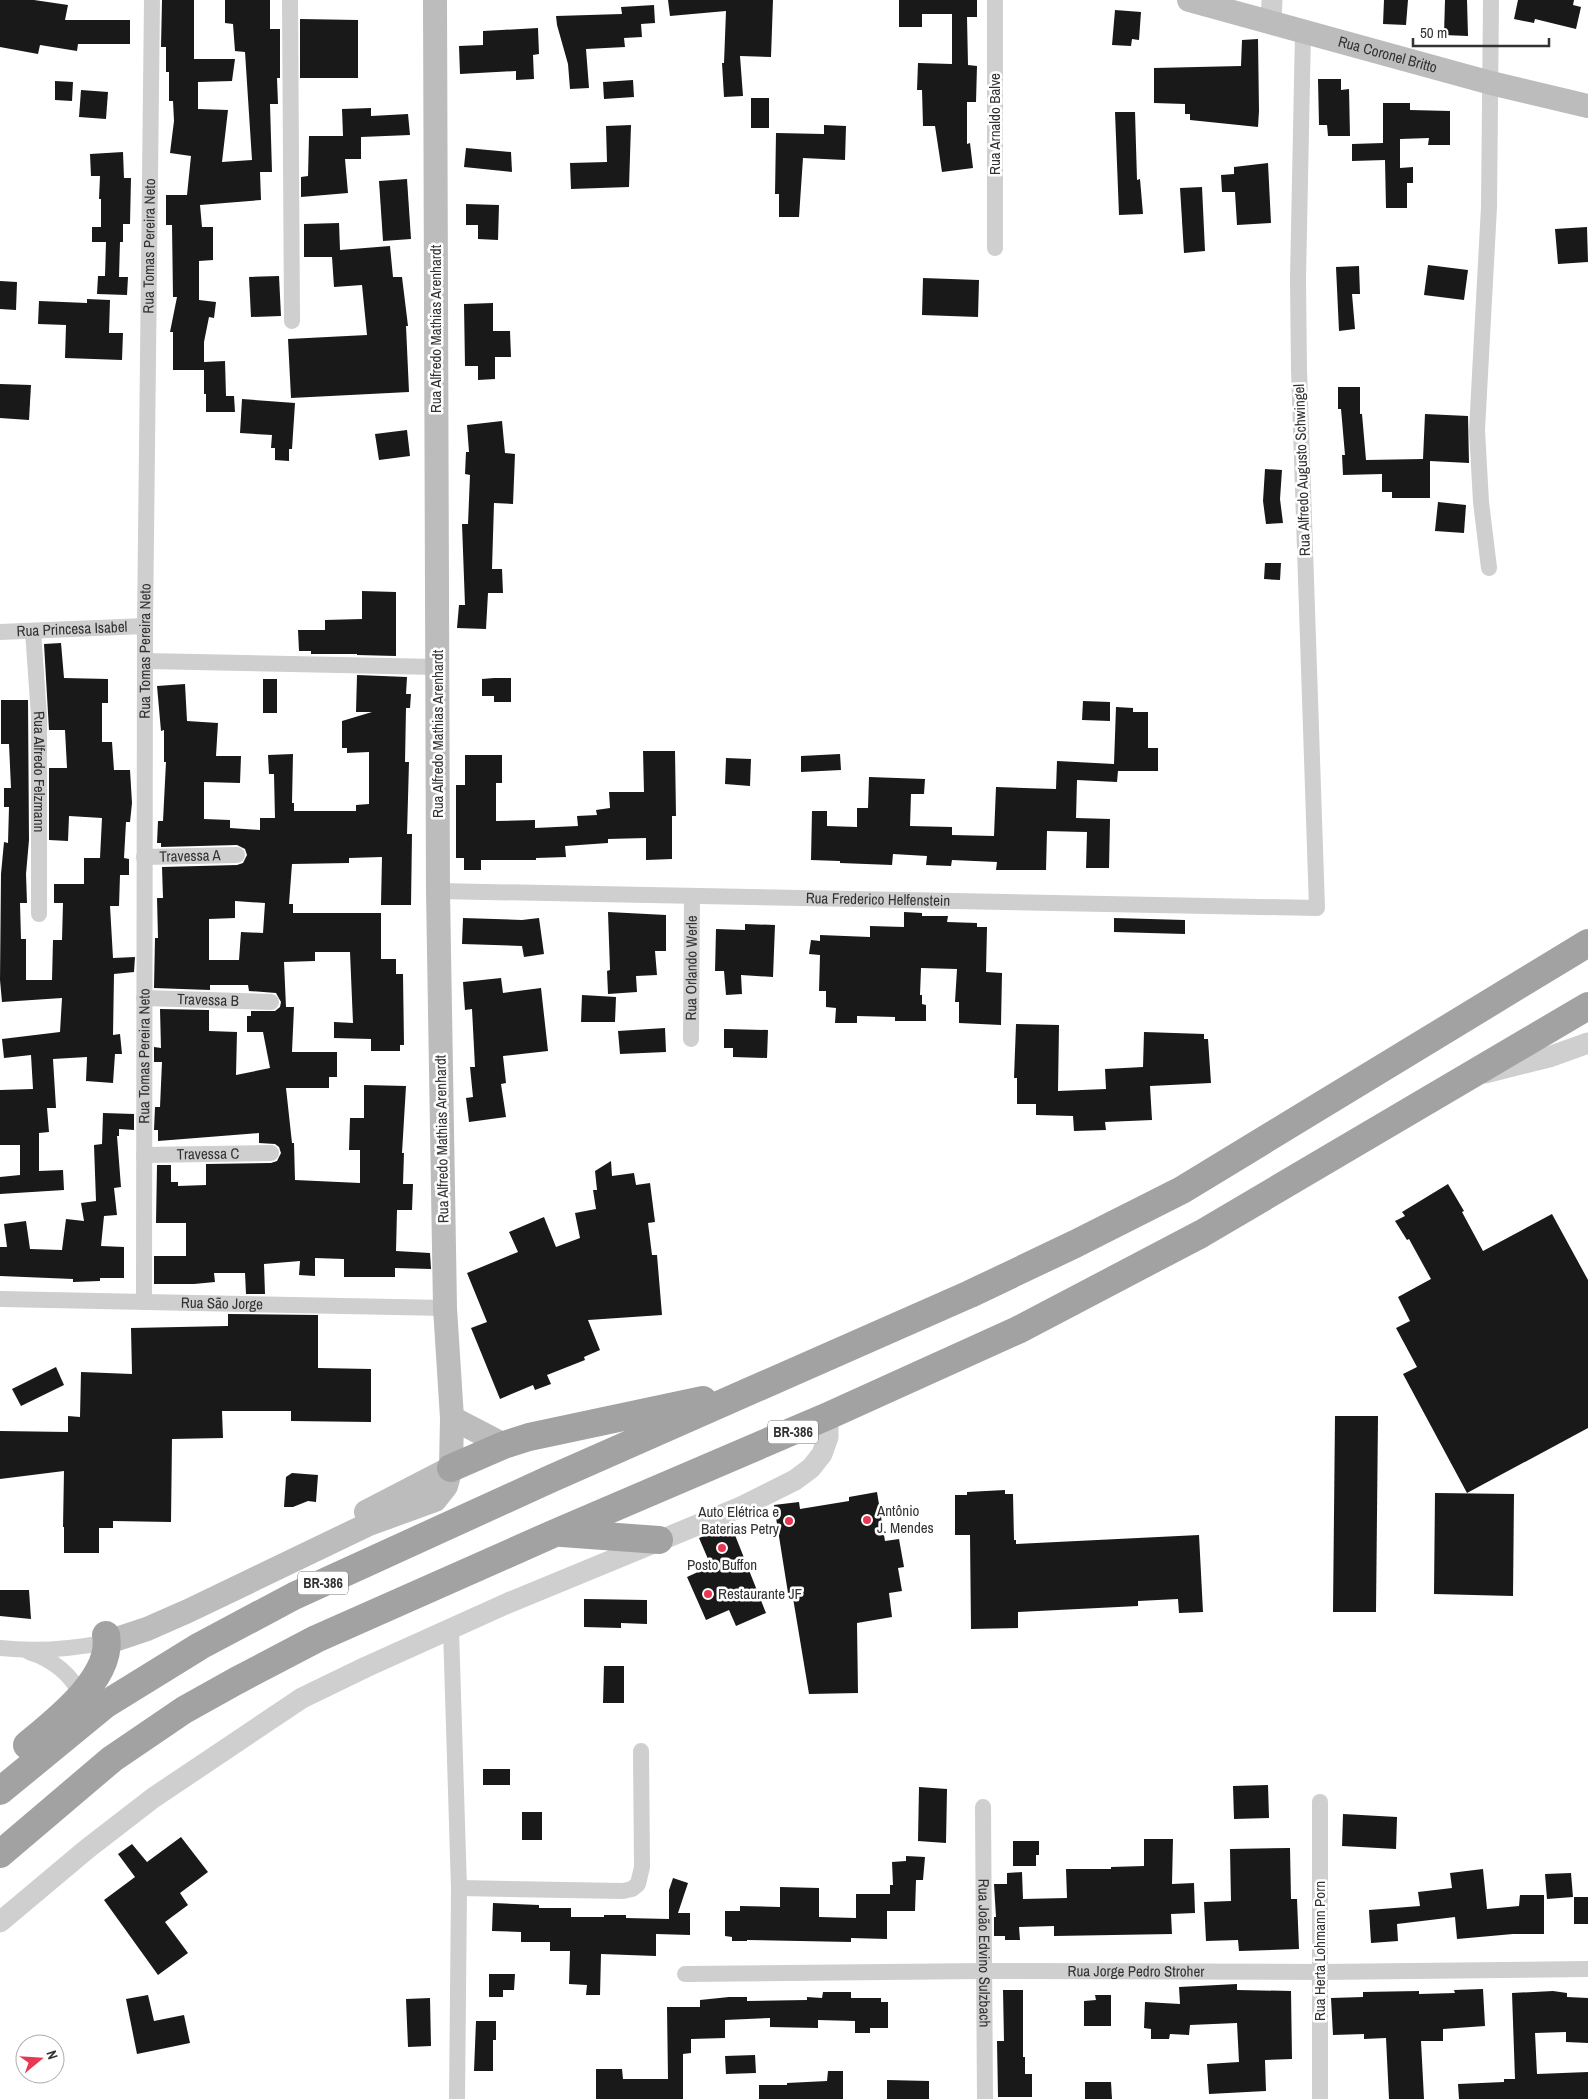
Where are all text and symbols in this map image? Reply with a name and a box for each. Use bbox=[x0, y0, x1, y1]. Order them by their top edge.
scale bar bbox=[1413, 15, 1549, 47]
text: 50 m bbox=[1420, 22, 1447, 43]
street label: Rua Coronel Britto bbox=[1336, 30, 1440, 78]
street label: Rua Arnaldo Balve bbox=[984, 73, 1005, 175]
street label: Rua Tomas Pereira Neto bbox=[137, 178, 160, 314]
street label: Rua Alfredo Mathias Arenhardt bbox=[425, 244, 446, 413]
street label: Rua Alfredo Augusto Schwingel bbox=[1288, 384, 1315, 556]
street label: Rua Tomas Pereira Neto bbox=[134, 583, 155, 719]
street label: Rua Princesa Isabel bbox=[16, 616, 128, 641]
street label: Rua Alfredo Mathias Arenhardt bbox=[427, 649, 448, 818]
street label: Rua Alfredo Felzmann bbox=[29, 710, 50, 832]
street label: Travessa A bbox=[159, 844, 222, 867]
street label: Rua Frederico Helfenstein bbox=[806, 887, 950, 911]
street label: Rua Orlando Werle bbox=[680, 915, 702, 1021]
street label: Rua Tomas Pereira Neto bbox=[133, 988, 154, 1124]
street label: Travessa B bbox=[177, 988, 239, 1011]
street label: Rua Alfredo Mathias Arenhardt bbox=[430, 1054, 453, 1223]
street label: Travessa C bbox=[177, 1142, 240, 1164]
street label: Rua São Jorge bbox=[181, 1292, 263, 1314]
road number: BR-386 bbox=[768, 1420, 818, 1444]
place label: Antônio J. Mendes bbox=[876, 1500, 934, 1538]
place label: Auto Elétrica e Baterias Petry bbox=[697, 1501, 780, 1539]
marker: Antônio J. Mendes bbox=[861, 1514, 873, 1526]
marker: Auto Elétrica e Baterias Petry bbox=[783, 1515, 795, 1527]
marker: Posto Buffon bbox=[716, 1542, 728, 1554]
place label: Posto Buffon bbox=[687, 1554, 757, 1575]
road number: BR-386 bbox=[298, 1572, 348, 1595]
place label: Restaurante JF bbox=[718, 1583, 802, 1604]
marker: Restaurante JF bbox=[702, 1588, 714, 1600]
street label: Rua João Edvino Sulzbach bbox=[973, 1879, 996, 2027]
street label: Rua Herta Lohmann Porn bbox=[1309, 1881, 1330, 2021]
street label: Rua Jorge Pedro Stroher bbox=[1068, 1960, 1204, 1982]
north arrow bbox=[15, 2034, 65, 2084]
text: N bbox=[43, 2048, 62, 2062]

